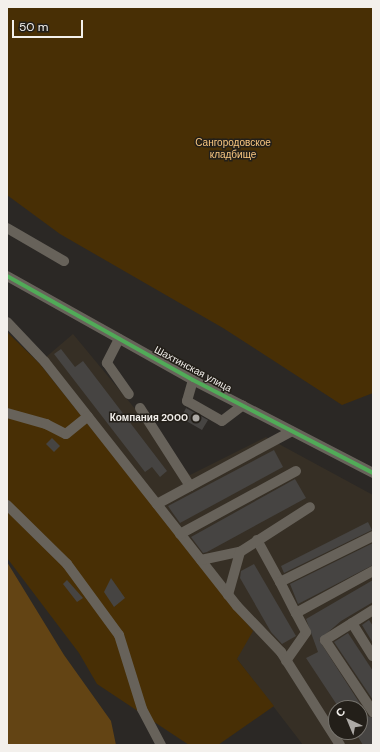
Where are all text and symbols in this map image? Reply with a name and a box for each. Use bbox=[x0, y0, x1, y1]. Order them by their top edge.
scale bar bbox=[14, 12, 85, 38]
text: 50 m bbox=[19, 19, 48, 35]
park label: Сангородовское кладбище bbox=[195, 136, 271, 160]
street label: Шахтинская улица bbox=[152, 344, 234, 394]
place label: Компания 2000 bbox=[110, 412, 188, 424]
marker: Компания 2000 bbox=[191, 413, 201, 423]
north arrow bbox=[328, 700, 368, 740]
text: С bbox=[333, 704, 348, 720]

